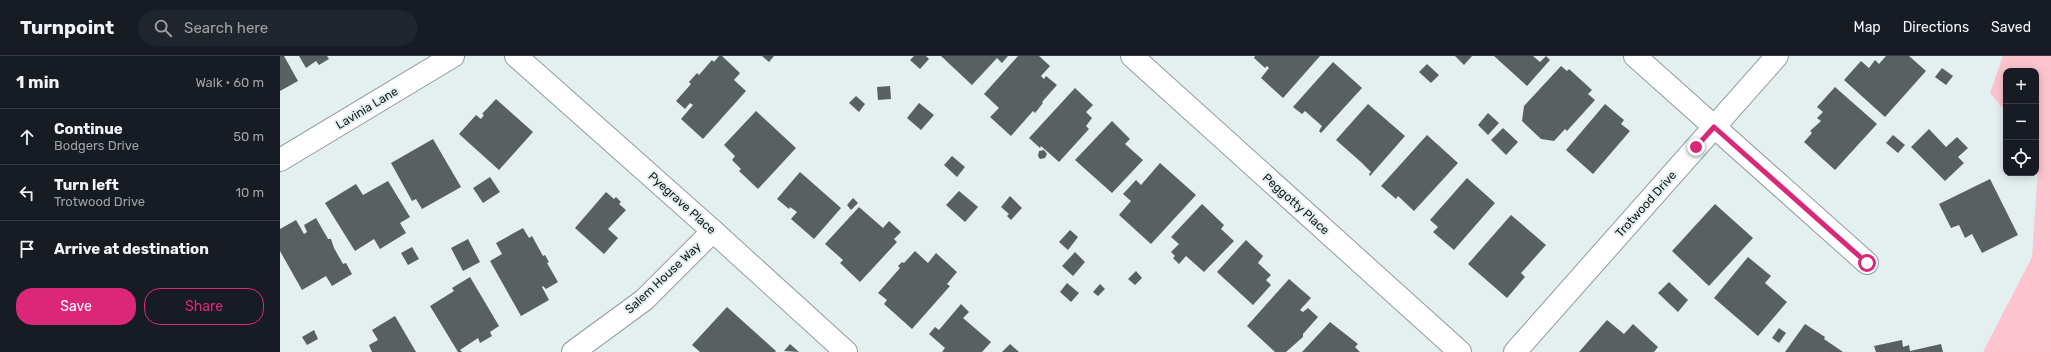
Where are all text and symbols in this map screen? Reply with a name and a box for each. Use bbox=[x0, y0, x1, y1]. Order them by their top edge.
search box bbox=[138, 10, 418, 46]
text: Turnpoint bbox=[20, 16, 114, 39]
icon: search bbox=[152, 17, 174, 39]
text: Search here bbox=[184, 19, 268, 37]
text: Map bbox=[1854, 19, 1881, 36]
text: Directions bbox=[1903, 19, 1969, 36]
text: Saved bbox=[1991, 19, 2031, 36]
map controls bbox=[2003, 68, 2039, 176]
button: + bbox=[2003, 68, 2039, 104]
text: 1 min bbox=[16, 72, 59, 92]
text: Walk · 60 m bbox=[195, 75, 264, 90]
street label: Lavinia Lane bbox=[333, 84, 401, 132]
button: − bbox=[2003, 104, 2039, 140]
text: Continue bbox=[54, 120, 123, 138]
icon: ahead bbox=[16, 126, 38, 148]
text: 50 m bbox=[233, 129, 264, 144]
text: Bodgers Drive bbox=[54, 138, 139, 153]
route end bbox=[1687, 138, 1705, 156]
button: locate bbox=[2003, 140, 2039, 176]
street label: Trotwood Drive bbox=[1613, 168, 1680, 240]
street label: Pyegrave Place bbox=[645, 169, 719, 237]
street label: Peggotty Place bbox=[1260, 170, 1332, 238]
text: Turn left bbox=[54, 176, 119, 194]
icon: left bbox=[16, 182, 38, 204]
text: 10 m bbox=[235, 185, 264, 200]
text: Trotwood Drive bbox=[54, 194, 145, 209]
icon: arrive bbox=[16, 238, 38, 260]
street label: Salem House Way bbox=[622, 239, 704, 317]
text: Arrive at destination bbox=[54, 240, 209, 258]
route start bbox=[1858, 254, 1876, 272]
button: Save bbox=[16, 288, 136, 325]
button: Share bbox=[144, 288, 264, 325]

